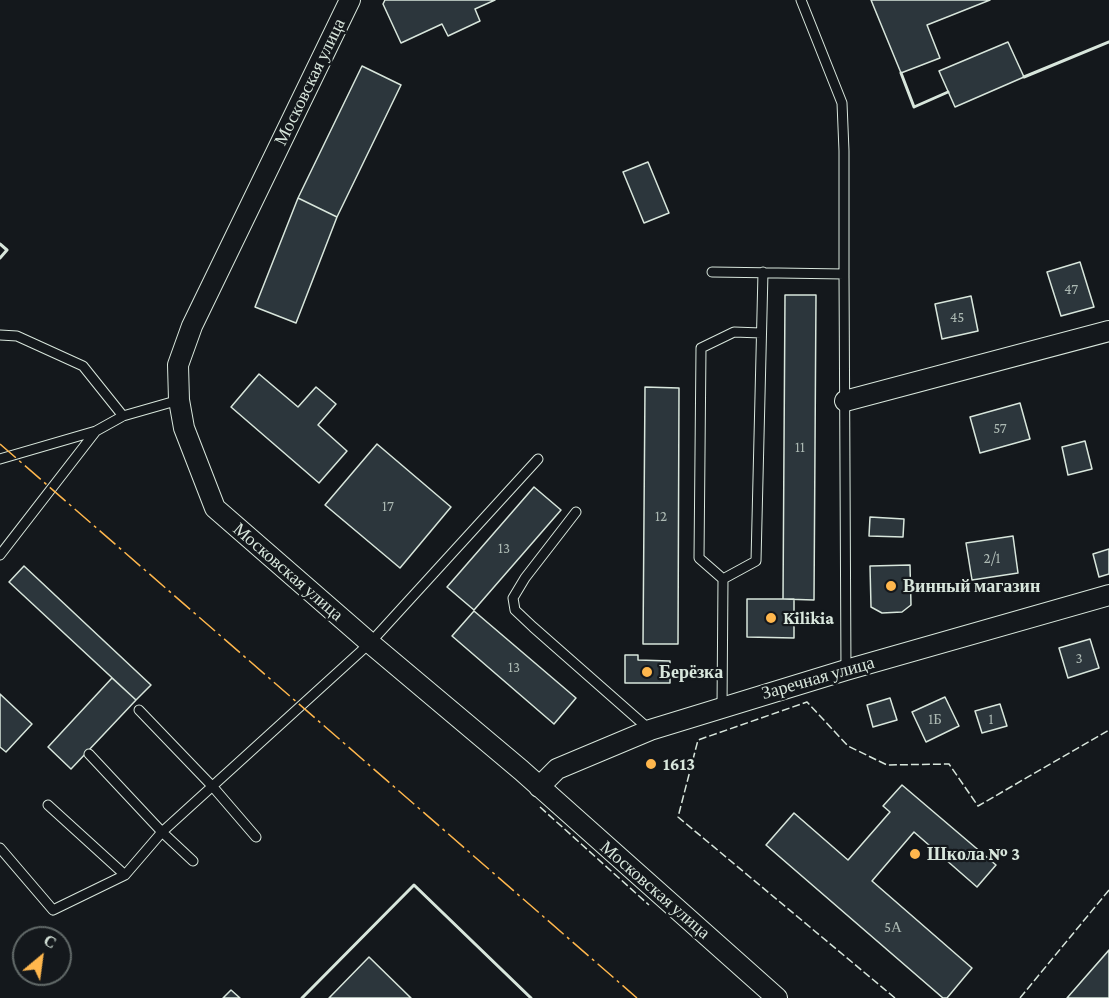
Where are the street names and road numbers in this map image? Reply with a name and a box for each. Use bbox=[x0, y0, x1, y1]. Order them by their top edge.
street label: Московская улица bbox=[270, 15, 350, 149]
street label: Московская улица bbox=[229, 518, 347, 626]
street label: Заречная улица bbox=[759, 652, 877, 704]
street label: Московская улица bbox=[596, 836, 714, 944]

